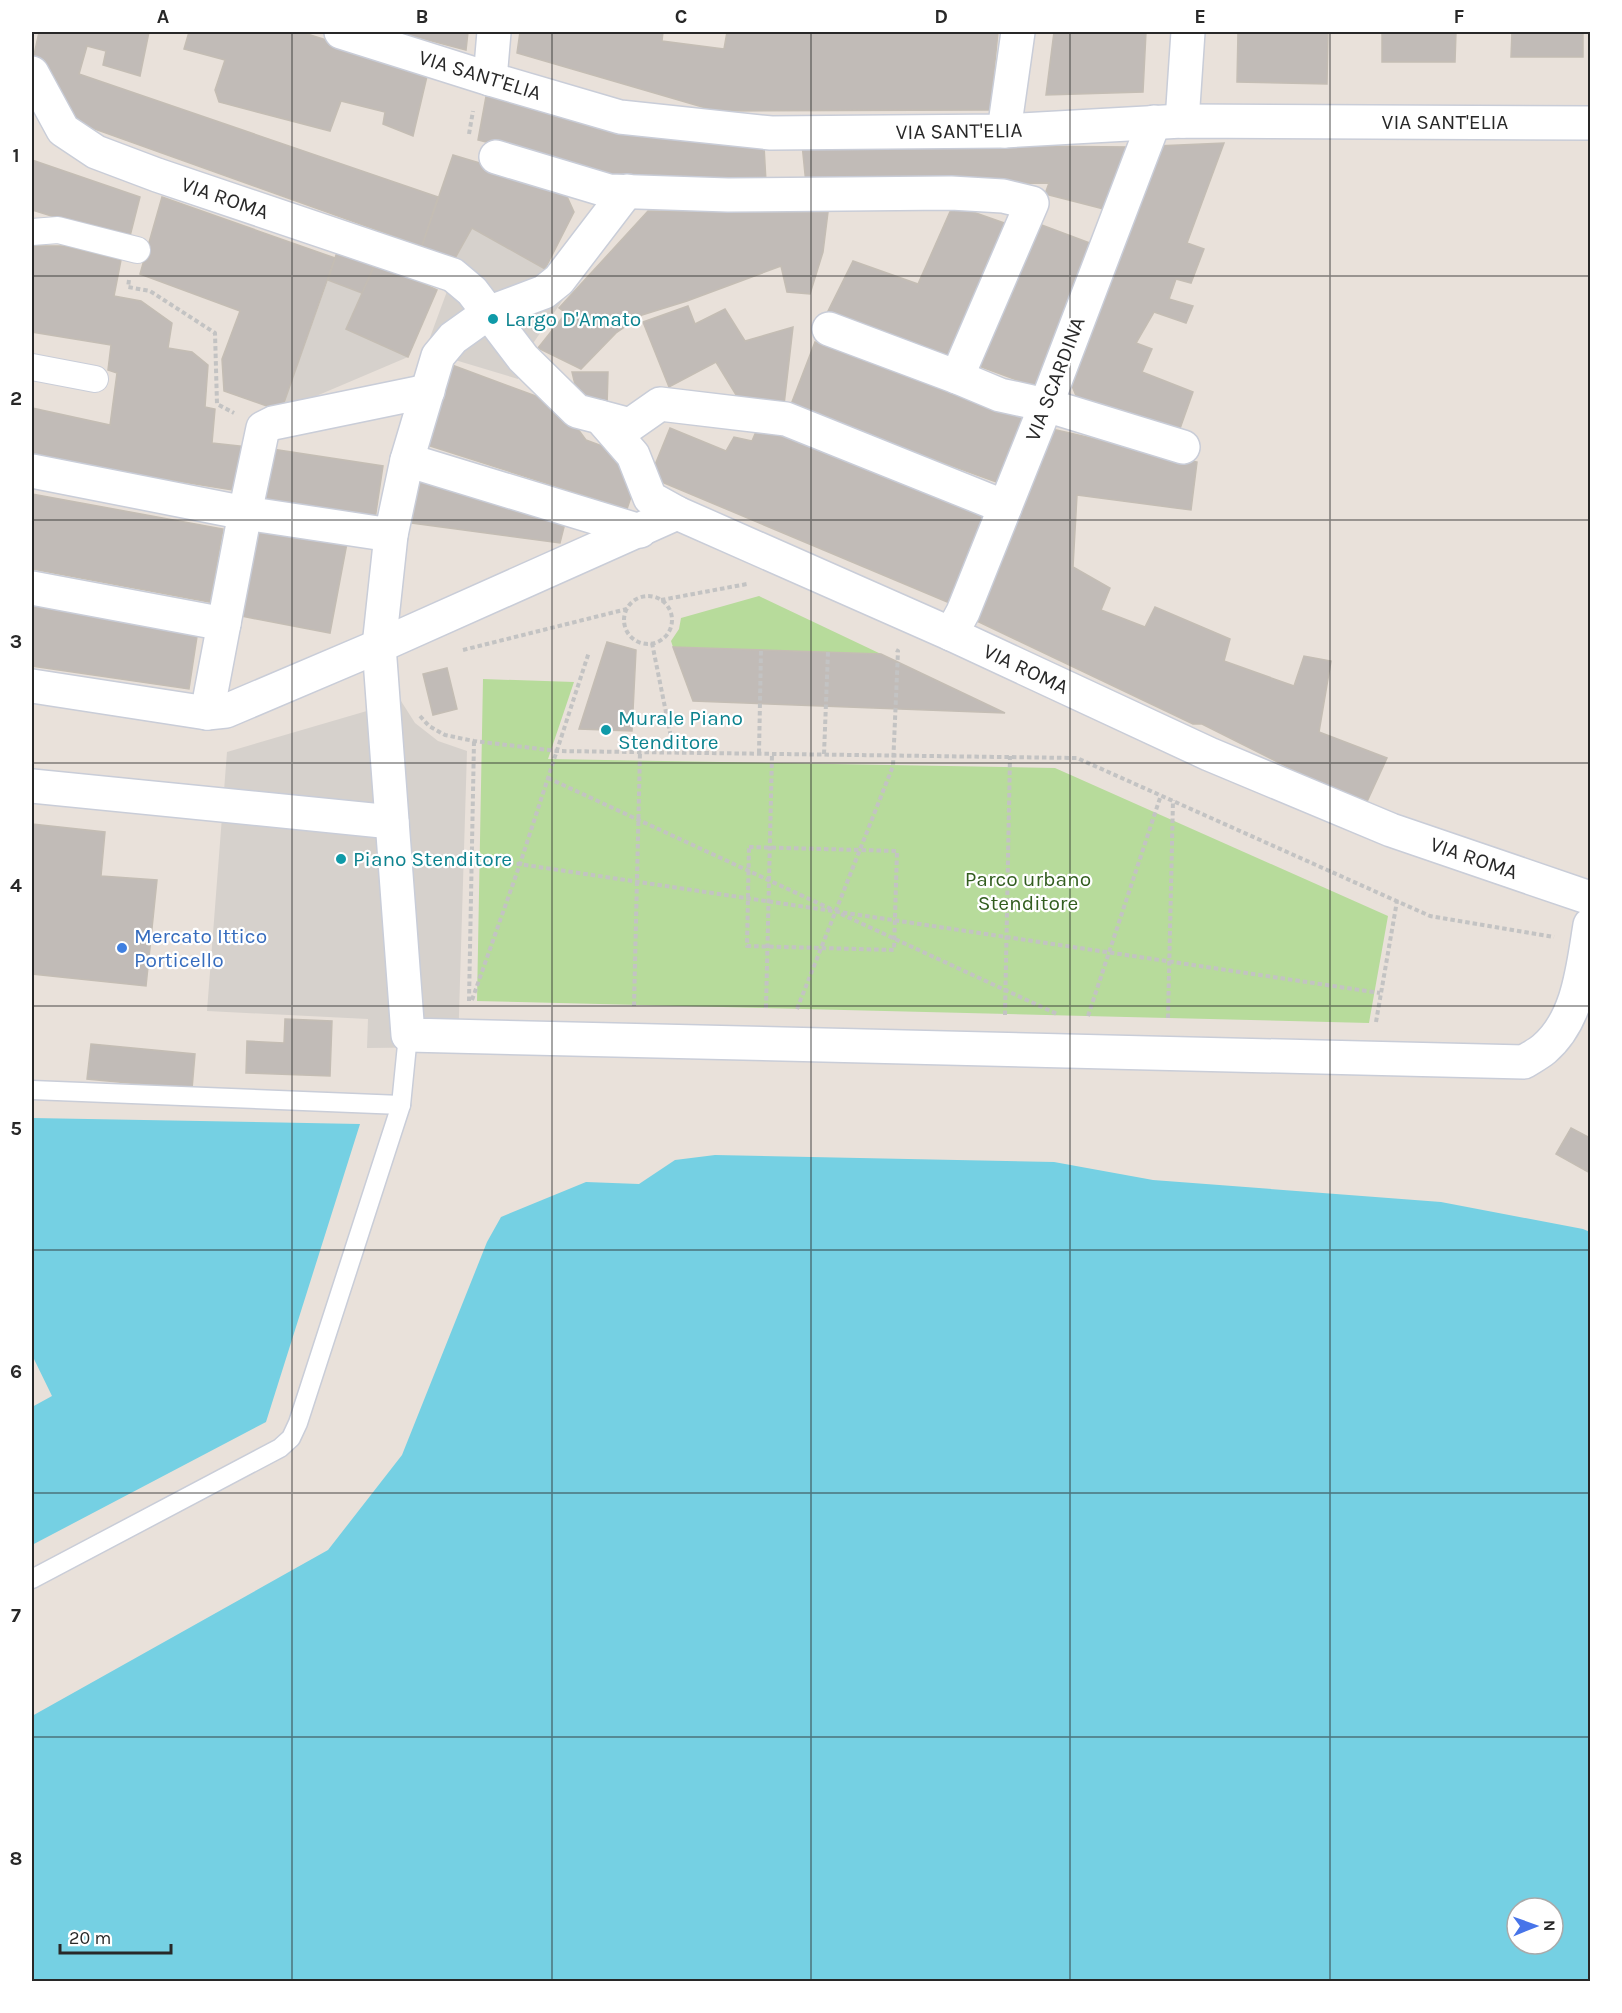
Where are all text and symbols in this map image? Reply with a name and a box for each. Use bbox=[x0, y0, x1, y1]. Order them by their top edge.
text: A bbox=[157, 5, 170, 28]
text: B bbox=[416, 5, 428, 28]
text: C bbox=[675, 5, 687, 28]
text: D bbox=[934, 5, 948, 28]
text: E bbox=[1194, 5, 1206, 28]
text: F bbox=[1454, 5, 1465, 28]
street label: VIA SANT'ELIA bbox=[416, 45, 544, 105]
street label: VIA SANT'ELIA bbox=[1382, 110, 1508, 134]
street label: VIA SANT'ELIA bbox=[895, 118, 1023, 144]
text: 1 bbox=[12, 144, 20, 167]
street label: VIA ROMA bbox=[178, 172, 272, 224]
place label: Largo D'Amato bbox=[505, 307, 641, 331]
marker: Largo D'Amato bbox=[486, 312, 500, 326]
street label: VIA SCARDINA bbox=[1020, 313, 1090, 445]
text: 2 bbox=[10, 387, 22, 410]
text: 3 bbox=[10, 630, 22, 653]
street label: VIA ROMA bbox=[980, 639, 1072, 699]
place label: Murale Piano Stenditore bbox=[618, 706, 743, 754]
marker: Murale Piano Stenditore bbox=[599, 723, 613, 737]
street label: VIA ROMA bbox=[1427, 832, 1521, 884]
place label: Piano Stenditore bbox=[353, 847, 512, 871]
marker: Piano Stenditore bbox=[334, 852, 348, 866]
park label: Parco urbano Stenditore bbox=[965, 867, 1091, 915]
text: 4 bbox=[10, 874, 22, 897]
place label: Mercato Ittico Porticello bbox=[134, 924, 267, 972]
marker: Mercato Ittico Porticello bbox=[115, 941, 129, 955]
text: 5 bbox=[10, 1117, 22, 1140]
text: 6 bbox=[10, 1360, 22, 1383]
text: 7 bbox=[11, 1604, 21, 1627]
text: 8 bbox=[10, 1847, 22, 1870]
north arrow bbox=[1505, 1896, 1565, 1956]
scale bar bbox=[60, 1917, 171, 1955]
text: N bbox=[1540, 1920, 1559, 1932]
text: 20 m bbox=[69, 1927, 111, 1949]

